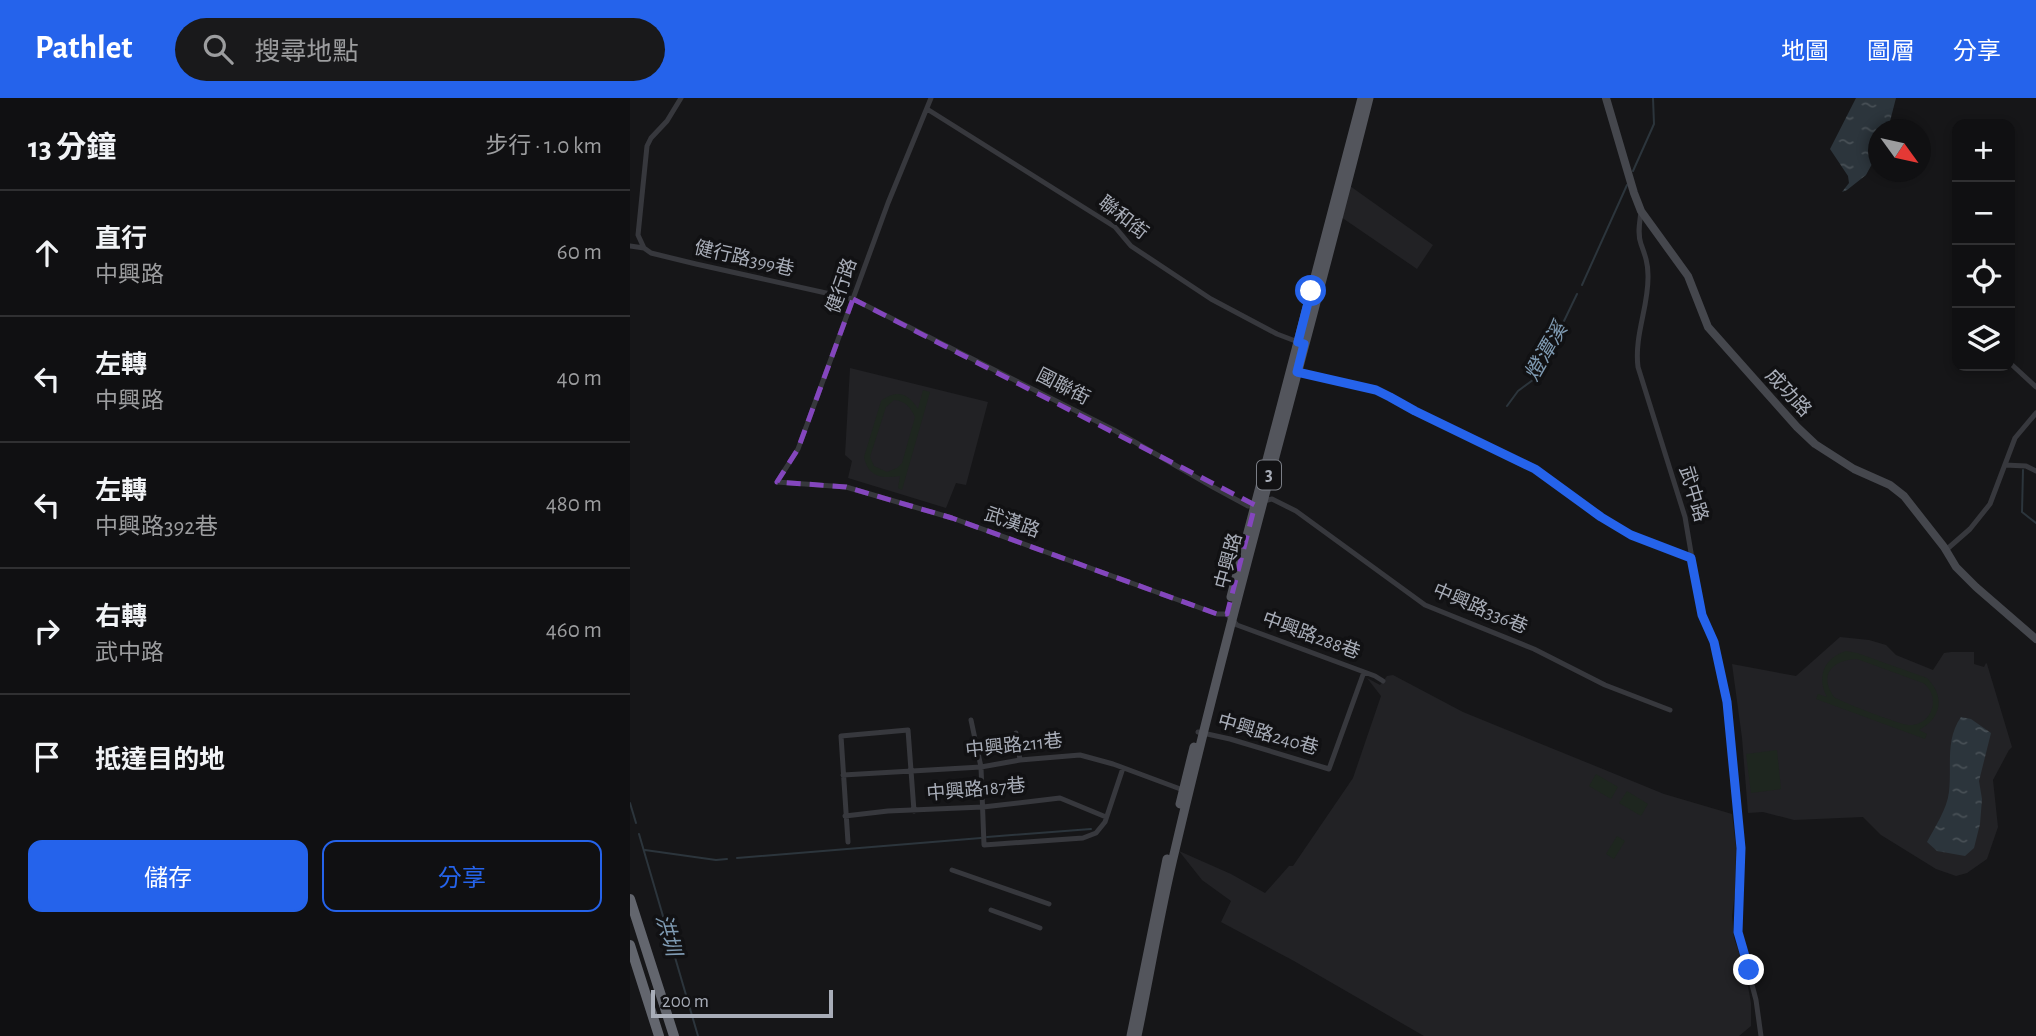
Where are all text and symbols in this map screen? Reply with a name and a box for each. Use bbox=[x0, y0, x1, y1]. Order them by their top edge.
search box bbox=[175, 18, 665, 81]
icon: search bbox=[199, 30, 237, 68]
text: Pathlet bbox=[35, 32, 133, 65]
text: 搜尋地點 bbox=[255, 39, 359, 65]
text: 地圖 bbox=[1781, 40, 1829, 64]
text: 圖層 bbox=[1867, 40, 1915, 64]
text: 分享 bbox=[1953, 40, 2001, 64]
north arrow bbox=[1868, 119, 1931, 182]
map controls bbox=[1952, 119, 2015, 371]
button: + bbox=[1952, 119, 2015, 182]
text: 13 分鐘 bbox=[28, 133, 116, 163]
text: 步行 · 1.0 km bbox=[485, 135, 602, 158]
button: − bbox=[1952, 182, 2015, 245]
street label: 聯和街 bbox=[1095, 192, 1152, 243]
text: 直行 bbox=[95, 226, 147, 252]
icon: ahead bbox=[28, 234, 66, 272]
street label: 健行路399巷 bbox=[692, 236, 796, 280]
text: 60 m bbox=[557, 241, 602, 264]
button: locate bbox=[1952, 245, 2015, 308]
street label: 健行路 bbox=[822, 255, 860, 316]
text: 中興路 bbox=[95, 264, 164, 287]
route start bbox=[1295, 275, 1326, 306]
button: layers bbox=[1952, 308, 2015, 371]
water label: 燈潭溪 bbox=[1520, 316, 1572, 385]
text: 左轉 bbox=[95, 352, 147, 378]
icon: left bbox=[28, 360, 66, 398]
street label: 成功路 bbox=[1762, 364, 1816, 420]
street label: 國聯街 bbox=[1033, 365, 1093, 408]
text: 40 m bbox=[557, 367, 602, 390]
text: 中興路 bbox=[95, 390, 164, 413]
road number: 3 bbox=[1257, 460, 1281, 489]
street label: 武中路 bbox=[1676, 464, 1711, 524]
text: 左轉 bbox=[95, 478, 147, 504]
icon: left bbox=[28, 486, 66, 524]
text: 480 m bbox=[546, 493, 602, 516]
street label: 武漢路 bbox=[982, 503, 1043, 541]
text: 中興路392巷 bbox=[95, 516, 218, 539]
street label: 中興路 bbox=[1211, 531, 1246, 591]
street label: 中興路336巷 bbox=[1430, 579, 1531, 637]
text: 右轉 bbox=[95, 604, 147, 630]
street label: 中興路288巷 bbox=[1260, 608, 1363, 662]
icon: right bbox=[28, 612, 66, 650]
text: 460 m bbox=[546, 619, 602, 642]
text: 武中路 bbox=[95, 642, 164, 665]
street label: 中興路240巷 bbox=[1215, 710, 1321, 758]
street label: 中興路211巷 bbox=[964, 729, 1064, 761]
icon: arrive bbox=[28, 738, 66, 776]
text: 抵達目的地 bbox=[95, 747, 225, 773]
street label: 中興路187巷 bbox=[925, 774, 1026, 804]
button: 儲存 bbox=[28, 840, 308, 912]
button: 分享 bbox=[322, 840, 602, 912]
water label: 洪圳 bbox=[652, 912, 686, 961]
route end bbox=[1733, 954, 1764, 985]
scale bar bbox=[651, 987, 833, 1019]
text: 200 m bbox=[662, 992, 709, 1011]

